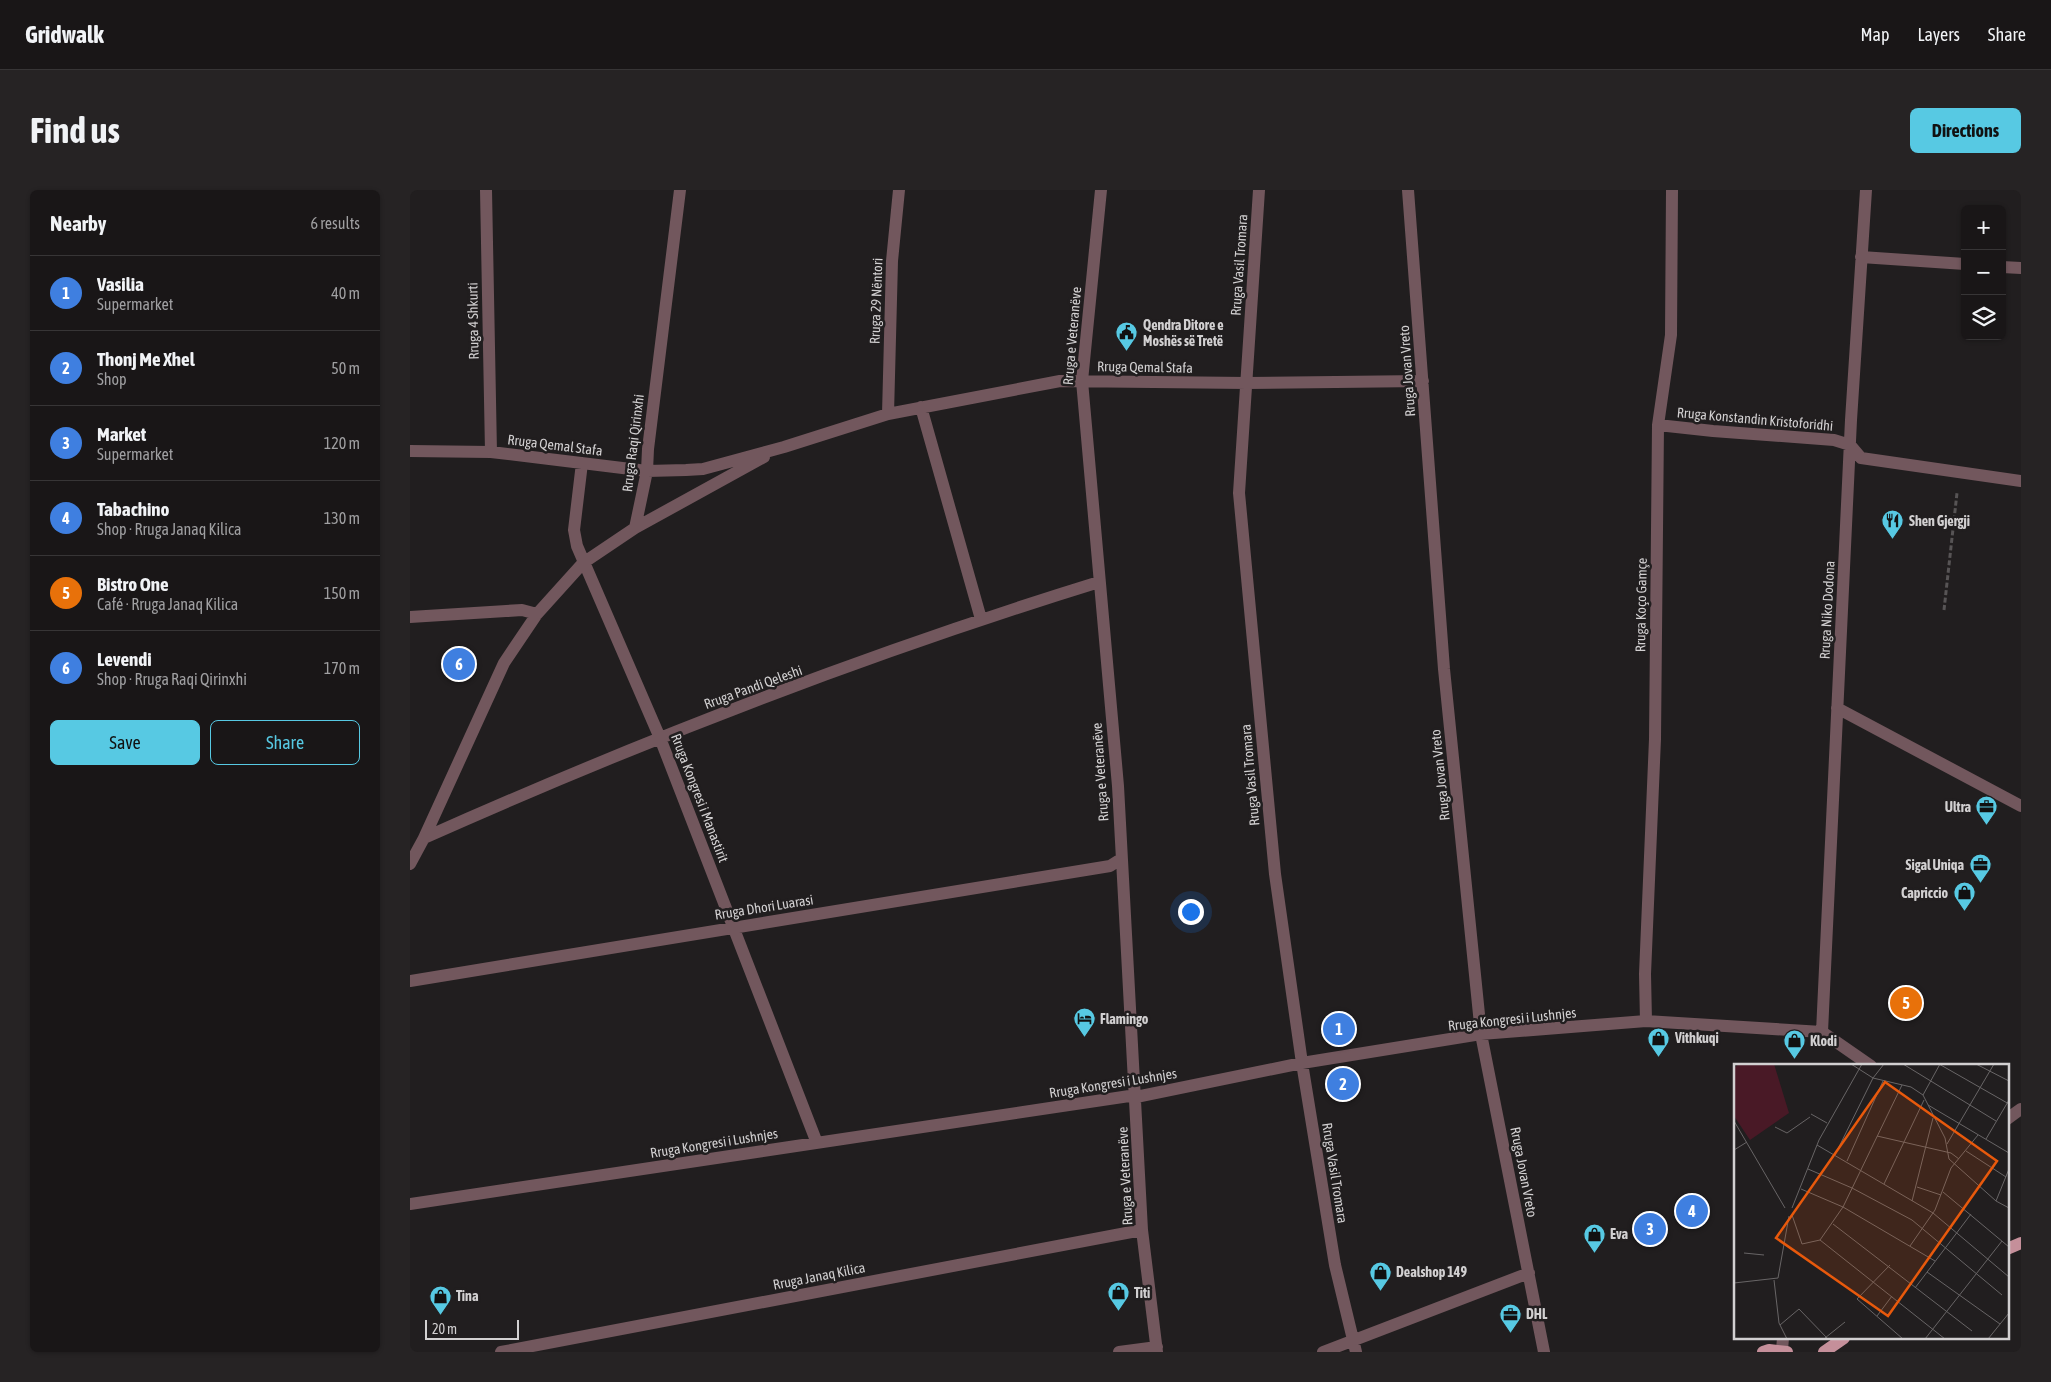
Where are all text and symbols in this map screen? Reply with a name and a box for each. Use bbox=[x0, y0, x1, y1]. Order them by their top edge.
text: Gridwalk bbox=[25, 21, 104, 48]
text: Map bbox=[1860, 24, 1889, 45]
text: Layers bbox=[1917, 24, 1960, 45]
text: Share bbox=[1988, 24, 2026, 45]
button: Directions bbox=[1910, 108, 2021, 153]
text: Find us bbox=[30, 110, 120, 150]
map controls bbox=[1961, 205, 2006, 340]
button: + bbox=[1961, 205, 2006, 250]
text: Nearby bbox=[50, 211, 106, 235]
text: 6 results bbox=[310, 214, 360, 232]
street label: Rruga Vasil Tromara bbox=[1227, 214, 1251, 316]
button: − bbox=[1961, 250, 2006, 295]
street label: Rruga 29 Nëntori bbox=[866, 258, 886, 344]
text: Vasilia bbox=[97, 273, 144, 295]
street label: Rruga 4 Shkurti bbox=[464, 282, 482, 360]
text: 1 bbox=[62, 284, 70, 302]
text: 40 m bbox=[331, 284, 360, 302]
street label: Rruga e Veteranëve bbox=[1060, 286, 1084, 386]
text: Supermarket bbox=[97, 295, 173, 313]
button: layers bbox=[1961, 295, 2006, 340]
place label: Qendra Ditore e Moshës së Tretë bbox=[1143, 317, 1224, 349]
public building icon: Qendra Ditore e Moshës së Tretë bbox=[1115, 321, 1139, 352]
street label: Rruga Jovan Vreto bbox=[1396, 325, 1418, 417]
text: Thonj Me Xhel bbox=[97, 348, 195, 370]
street label: Rruga Qemal Stafa bbox=[1097, 358, 1193, 376]
text: 2 bbox=[62, 359, 70, 377]
text: 50 m bbox=[331, 359, 360, 377]
text: Shop bbox=[97, 370, 127, 388]
street label: Rruga Raqi Qirinxhi bbox=[619, 393, 647, 493]
street label: Rruga Konstandin Kristoforidhi bbox=[1676, 404, 1834, 434]
text: Market bbox=[97, 423, 146, 445]
street label: Rruga Qemal Stafa bbox=[507, 431, 603, 459]
text: 3 bbox=[62, 434, 70, 452]
text: 120 m bbox=[324, 434, 360, 452]
text: Supermarket bbox=[97, 445, 173, 463]
text: Tabachino bbox=[97, 498, 169, 520]
text: 4 bbox=[62, 509, 70, 527]
text: 130 m bbox=[324, 509, 360, 527]
restaurant icon: Shen Gjergji bbox=[1881, 509, 1905, 540]
place label: Shen Gjergji bbox=[1909, 513, 1970, 529]
text: Shop · Rruga Janaq Kilica bbox=[97, 520, 241, 538]
street label: Rruga Koço Gamçe bbox=[1632, 558, 1650, 652]
street label: Rruga Niko Dodona bbox=[1816, 560, 1838, 660]
text: Bistro One bbox=[97, 573, 169, 595]
text: 5 bbox=[62, 584, 70, 602]
text: 150 m bbox=[324, 584, 360, 602]
text: Café · Rruga Janaq Kilica bbox=[97, 595, 238, 613]
pin: 6 bbox=[443, 645, 475, 683]
text: Levendi bbox=[97, 648, 152, 670]
text: 6 bbox=[62, 659, 70, 677]
text: 170 m bbox=[324, 659, 360, 677]
street label: Rruga Pandi Qeleshi bbox=[702, 662, 804, 712]
text: Shop · Rruga Raqi Qirinxhi bbox=[97, 670, 247, 688]
button: Save bbox=[50, 720, 200, 765]
button: Share bbox=[210, 720, 360, 765]
street label: Rruga e Veteranëve bbox=[1089, 722, 1111, 822]
street label: Rruga Vasil Tromara bbox=[1238, 724, 1262, 826]
street label: Rruga Jovan Vreto bbox=[1427, 729, 1453, 821]
street label: Rruga Kongresi i Manastirit bbox=[668, 731, 732, 865]
office icon: Ultra bbox=[1975, 795, 1999, 826]
place label: Ultra bbox=[1945, 799, 1971, 815]
office icon: Sigal Uniqa bbox=[1968, 853, 1992, 884]
place label: Sigal Uniqa bbox=[1906, 857, 1964, 873]
shop icon: Capriccio bbox=[1952, 881, 1976, 912]
place label: Capriccio bbox=[1901, 885, 1948, 901]
street label: Rruga Dhori Luarasi bbox=[713, 891, 815, 923]
your location bbox=[1178, 899, 1204, 925]
pin: 5 bbox=[1890, 984, 1922, 1022]
street label: Rruga Kongresi i Lushnjes bbox=[1447, 1004, 1577, 1034]
hotel icon: Flamingo bbox=[1072, 1007, 1096, 1038]
pin: 1 bbox=[1323, 1010, 1355, 1048]
place label: Flamingo bbox=[1100, 1011, 1149, 1027]
shop icon: Vithkuqi bbox=[1647, 1026, 1671, 1057]
shop icon: Klodi bbox=[1782, 1029, 1806, 1060]
place label: Vithkuqi bbox=[1674, 1030, 1719, 1046]
place label: Klodi bbox=[1810, 1033, 1837, 1049]
inset map bbox=[1734, 1064, 2008, 1340]
street label: Rruga Kongresi i Lushnjes bbox=[1048, 1065, 1178, 1101]
pin: 2 bbox=[1327, 1065, 1359, 1103]
street label: Rruga Vasil Tromara bbox=[1319, 1121, 1351, 1225]
street label: Rruga Kongresi i Lushnjes bbox=[649, 1125, 779, 1161]
street label: Rruga Jovan Vreto bbox=[1507, 1125, 1541, 1219]
street label: Rruga e Veteranëve bbox=[1114, 1126, 1136, 1226]
pin: 4 bbox=[1676, 1192, 1708, 1230]
pin: 3 bbox=[1634, 1210, 1666, 1248]
shop icon: Eva bbox=[1582, 1222, 1606, 1253]
place label: Eva bbox=[1610, 1226, 1629, 1242]
street label: Rruga Janaq Kilica bbox=[772, 1259, 866, 1293]
shop icon: Dealshop 149 bbox=[1368, 1260, 1392, 1291]
place label: Dealshop 149 bbox=[1396, 1264, 1467, 1280]
shop icon: Titi bbox=[1106, 1281, 1130, 1312]
shop icon: Tina bbox=[428, 1284, 452, 1315]
place label: Titi bbox=[1134, 1285, 1150, 1301]
place label: Tina bbox=[456, 1288, 479, 1304]
office icon: DHL bbox=[1498, 1302, 1522, 1333]
place label: DHL bbox=[1526, 1306, 1548, 1322]
scale bar bbox=[425, 1317, 519, 1340]
text: 20 m bbox=[432, 1321, 457, 1337]

